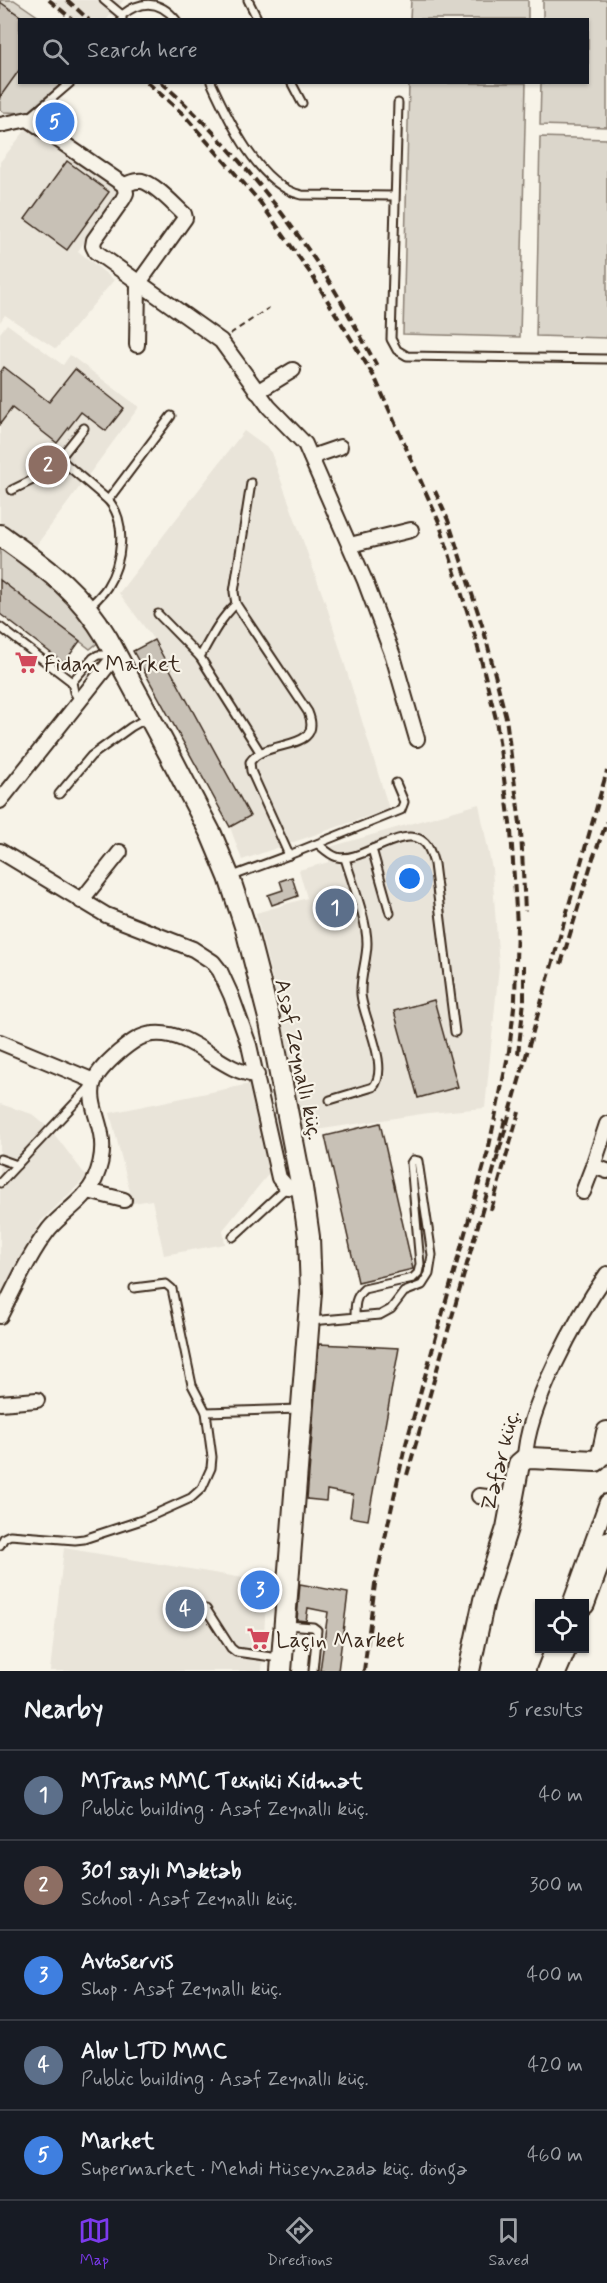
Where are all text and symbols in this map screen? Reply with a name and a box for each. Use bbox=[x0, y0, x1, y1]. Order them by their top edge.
search box bbox=[18, 18, 589, 84]
icon: search bbox=[39, 35, 72, 68]
text: Search here bbox=[87, 37, 198, 65]
pin: 5 bbox=[36, 100, 74, 144]
pin: 2 bbox=[28, 442, 68, 488]
supermarket icon: Fidan Market bbox=[13, 650, 39, 676]
place label: Fidan Market bbox=[44, 651, 181, 679]
your location bbox=[395, 864, 424, 893]
pin: 1 bbox=[316, 886, 354, 930]
street label: Asəf Zeynallı küç. bbox=[267, 976, 329, 1143]
street label: Zəfər küç. bbox=[475, 1407, 527, 1514]
pin: 3 bbox=[240, 1568, 280, 1612]
pin: 4 bbox=[166, 1586, 204, 1632]
map controls bbox=[535, 1599, 589, 1653]
button: locate bbox=[535, 1599, 589, 1653]
supermarket icon: Laçın Market bbox=[245, 1626, 271, 1652]
place label: Laçın Market bbox=[276, 1627, 405, 1655]
text: Nearby bbox=[24, 1693, 103, 1727]
text: 5 results bbox=[508, 1697, 583, 1724]
text: MTrans MMC Texniki Xidmət bbox=[81, 1768, 363, 1796]
text: 1 bbox=[39, 1782, 48, 1809]
text: 40 m bbox=[539, 1782, 583, 1809]
text: Public building · Asəf Zeynallı küç. bbox=[81, 1796, 369, 1823]
text: 301 saylı Məktəb bbox=[81, 1858, 241, 1886]
text: 2 bbox=[39, 1872, 48, 1899]
text: 300 m bbox=[529, 1872, 583, 1899]
text: School · Asəf Zeynallı küç. bbox=[81, 1886, 297, 1913]
text: Avtoservis bbox=[81, 1948, 173, 1976]
text: 3 bbox=[39, 1962, 48, 1989]
text: 400 m bbox=[527, 1962, 583, 1989]
text: Shop · Asəf Zeynallı küç. bbox=[81, 1976, 282, 2003]
text: Alov LTD MMC bbox=[81, 2038, 227, 2066]
text: 4 bbox=[38, 2052, 49, 2079]
text: 420 m bbox=[527, 2052, 583, 2079]
text: Public building · Asəf Zeynallı küç. bbox=[81, 2066, 369, 2093]
text: Market bbox=[81, 2128, 154, 2156]
text: 5 bbox=[38, 2142, 50, 2169]
text: 460 m bbox=[527, 2142, 583, 2169]
text: Supermarket · Mehdi Hüseynzadə küç. döngə bbox=[81, 2156, 468, 2183]
tab: Map bbox=[78, 2214, 111, 2271]
tab: Directions bbox=[267, 2214, 333, 2271]
tab: Saved bbox=[489, 2214, 529, 2271]

